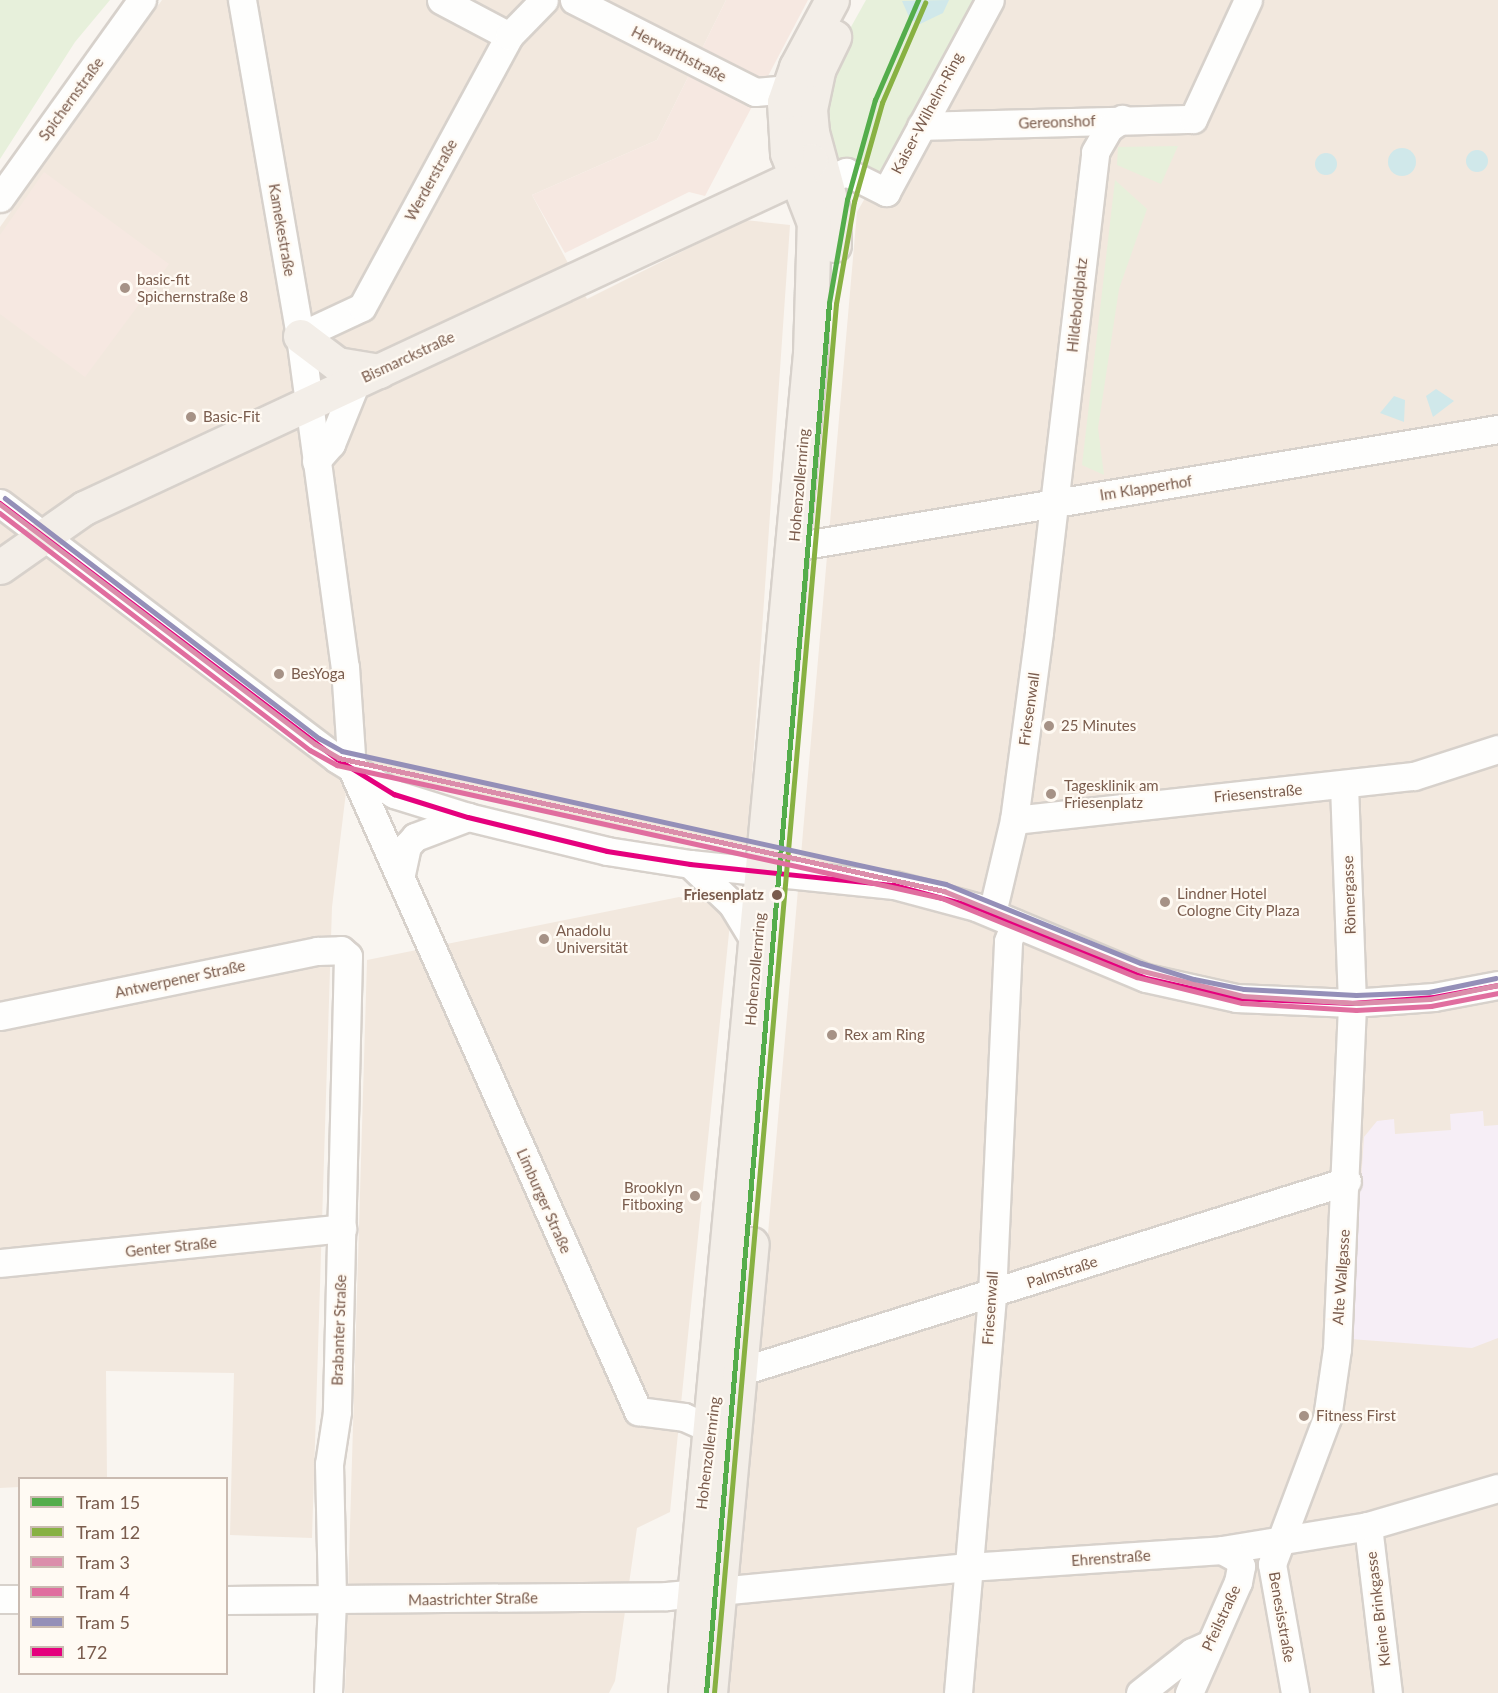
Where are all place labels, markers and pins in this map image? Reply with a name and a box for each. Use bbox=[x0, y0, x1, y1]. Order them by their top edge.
place label: basic-fit Spichernstraße 8 bbox=[137, 270, 248, 305]
marker: basic-fit Spichernstraße 8 bbox=[118, 281, 132, 295]
place label: Basic-Fit bbox=[203, 408, 260, 426]
marker: Basic-Fit bbox=[184, 410, 198, 424]
place label: BesYoga bbox=[291, 665, 345, 683]
marker: BesYoga bbox=[272, 667, 286, 681]
place label: 25 Minutes bbox=[1061, 717, 1136, 735]
marker: 25 Minutes bbox=[1042, 719, 1056, 733]
place label: Tagesklinik am Friesenplatz bbox=[1064, 776, 1159, 811]
marker: Tagesklinik am Friesenplatz bbox=[1042, 785, 1060, 803]
place label: Lindner Hotel Cologne City Plaza bbox=[1177, 884, 1300, 919]
place label: Friesenplatz bbox=[683, 886, 764, 904]
marker: Friesenplatz bbox=[768, 886, 786, 904]
marker: Lindner Hotel Cologne City Plaza bbox=[1158, 895, 1172, 909]
place label: Anadolu Universität bbox=[556, 921, 628, 956]
marker: Anadolu Universität bbox=[537, 932, 551, 946]
place label: Rex am Ring bbox=[844, 1026, 925, 1044]
marker: Rex am Ring bbox=[825, 1028, 839, 1042]
place label: Brooklyn Fitboxing bbox=[622, 1178, 683, 1213]
marker: Brooklyn Fitboxing bbox=[688, 1189, 702, 1203]
place label: Fitness First bbox=[1316, 1407, 1396, 1425]
marker: Fitness First bbox=[1297, 1409, 1311, 1423]

